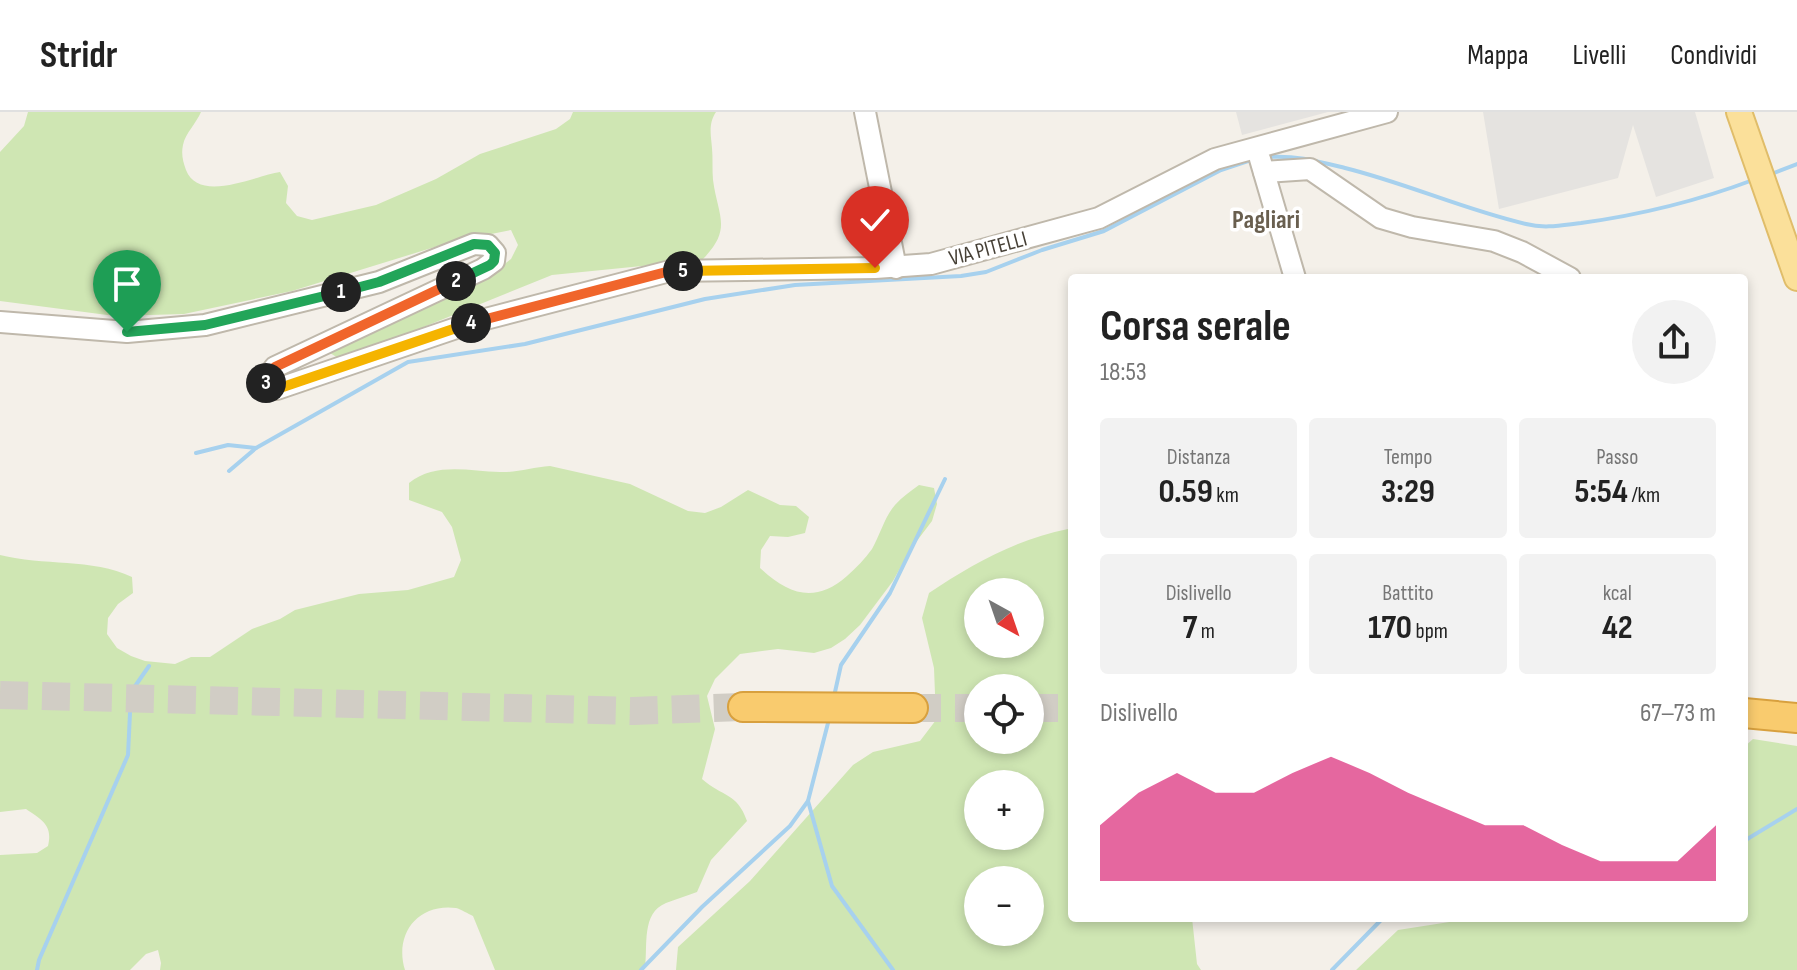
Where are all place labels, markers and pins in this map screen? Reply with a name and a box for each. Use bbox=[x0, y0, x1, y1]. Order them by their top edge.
pin bbox=[841, 186, 909, 268]
pin bbox=[93, 250, 161, 332]
pin: 5 bbox=[663, 251, 703, 291]
pin: 2 bbox=[436, 261, 476, 301]
pin: 1 bbox=[321, 272, 361, 312]
pin: 4 bbox=[451, 303, 491, 343]
pin: 3 bbox=[246, 363, 286, 403]

